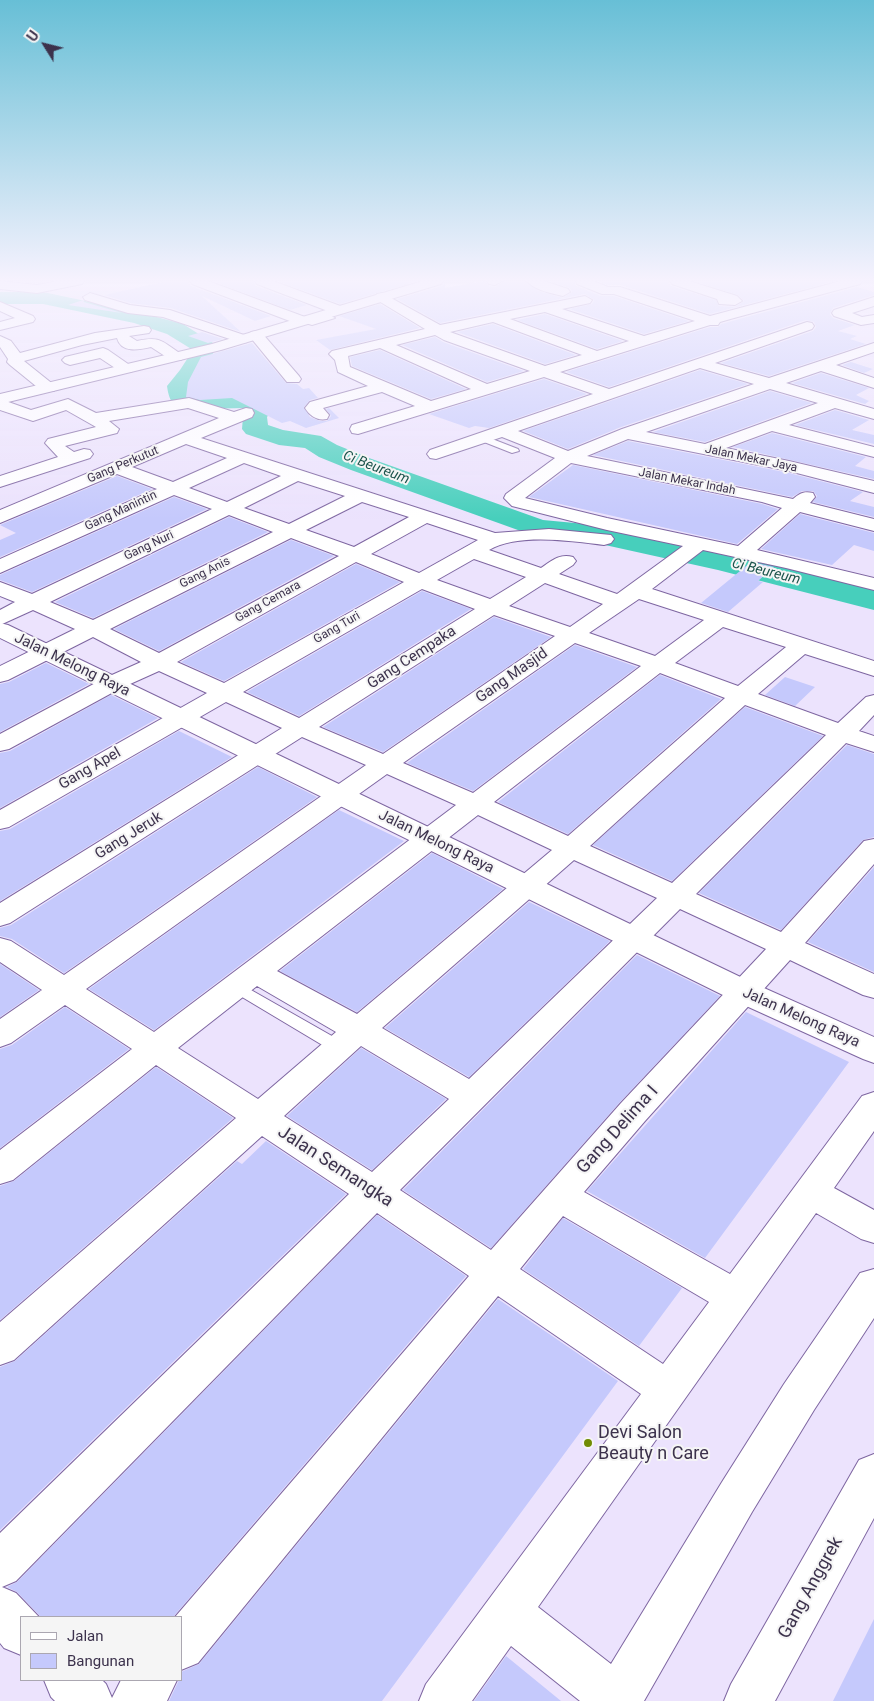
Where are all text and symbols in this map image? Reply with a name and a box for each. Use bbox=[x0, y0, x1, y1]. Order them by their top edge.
north arrow bbox=[20, 20, 70, 70]
text: U bbox=[24, 28, 42, 45]
street label: Jalan Mekar Jaya bbox=[704, 442, 798, 476]
street label: Gang Perkutut bbox=[85, 443, 161, 487]
water label: Ci Beureum bbox=[340, 448, 412, 488]
street label: Jalan Mekar Indah bbox=[637, 466, 737, 498]
street label: Gang Manintin bbox=[83, 488, 159, 534]
street label: Gang Nuri bbox=[122, 528, 176, 564]
street label: Gang Anis bbox=[177, 554, 233, 592]
water label: Ci Beureum bbox=[730, 555, 802, 589]
street label: Gang Cemara bbox=[233, 578, 303, 626]
street label: Gang Turi bbox=[311, 609, 363, 647]
street label: Gang Cempaka bbox=[364, 623, 460, 693]
street label: Jalan Melong Raya bbox=[11, 629, 133, 701]
street label: Gang Masjid bbox=[473, 645, 551, 707]
street label: Gang Apel bbox=[56, 744, 124, 794]
street label: Jalan Melong Raya bbox=[375, 806, 497, 878]
street label: Gang Jeruk bbox=[92, 808, 166, 864]
street label: Jalan Melong Raya bbox=[740, 984, 862, 1052]
street label: Gang Delima I bbox=[573, 1081, 663, 1179]
street label: Jalan Semangka bbox=[273, 1122, 397, 1212]
place label: Devi Salon Beauty n Care bbox=[598, 1422, 709, 1465]
marker: Devi Salon Beauty n Care bbox=[582, 1437, 594, 1449]
street label: Gang Anggrek bbox=[774, 1533, 848, 1643]
legend bbox=[20, 1616, 182, 1681]
text: Jalan bbox=[67, 1627, 104, 1645]
text: Bangunan bbox=[67, 1652, 134, 1670]

